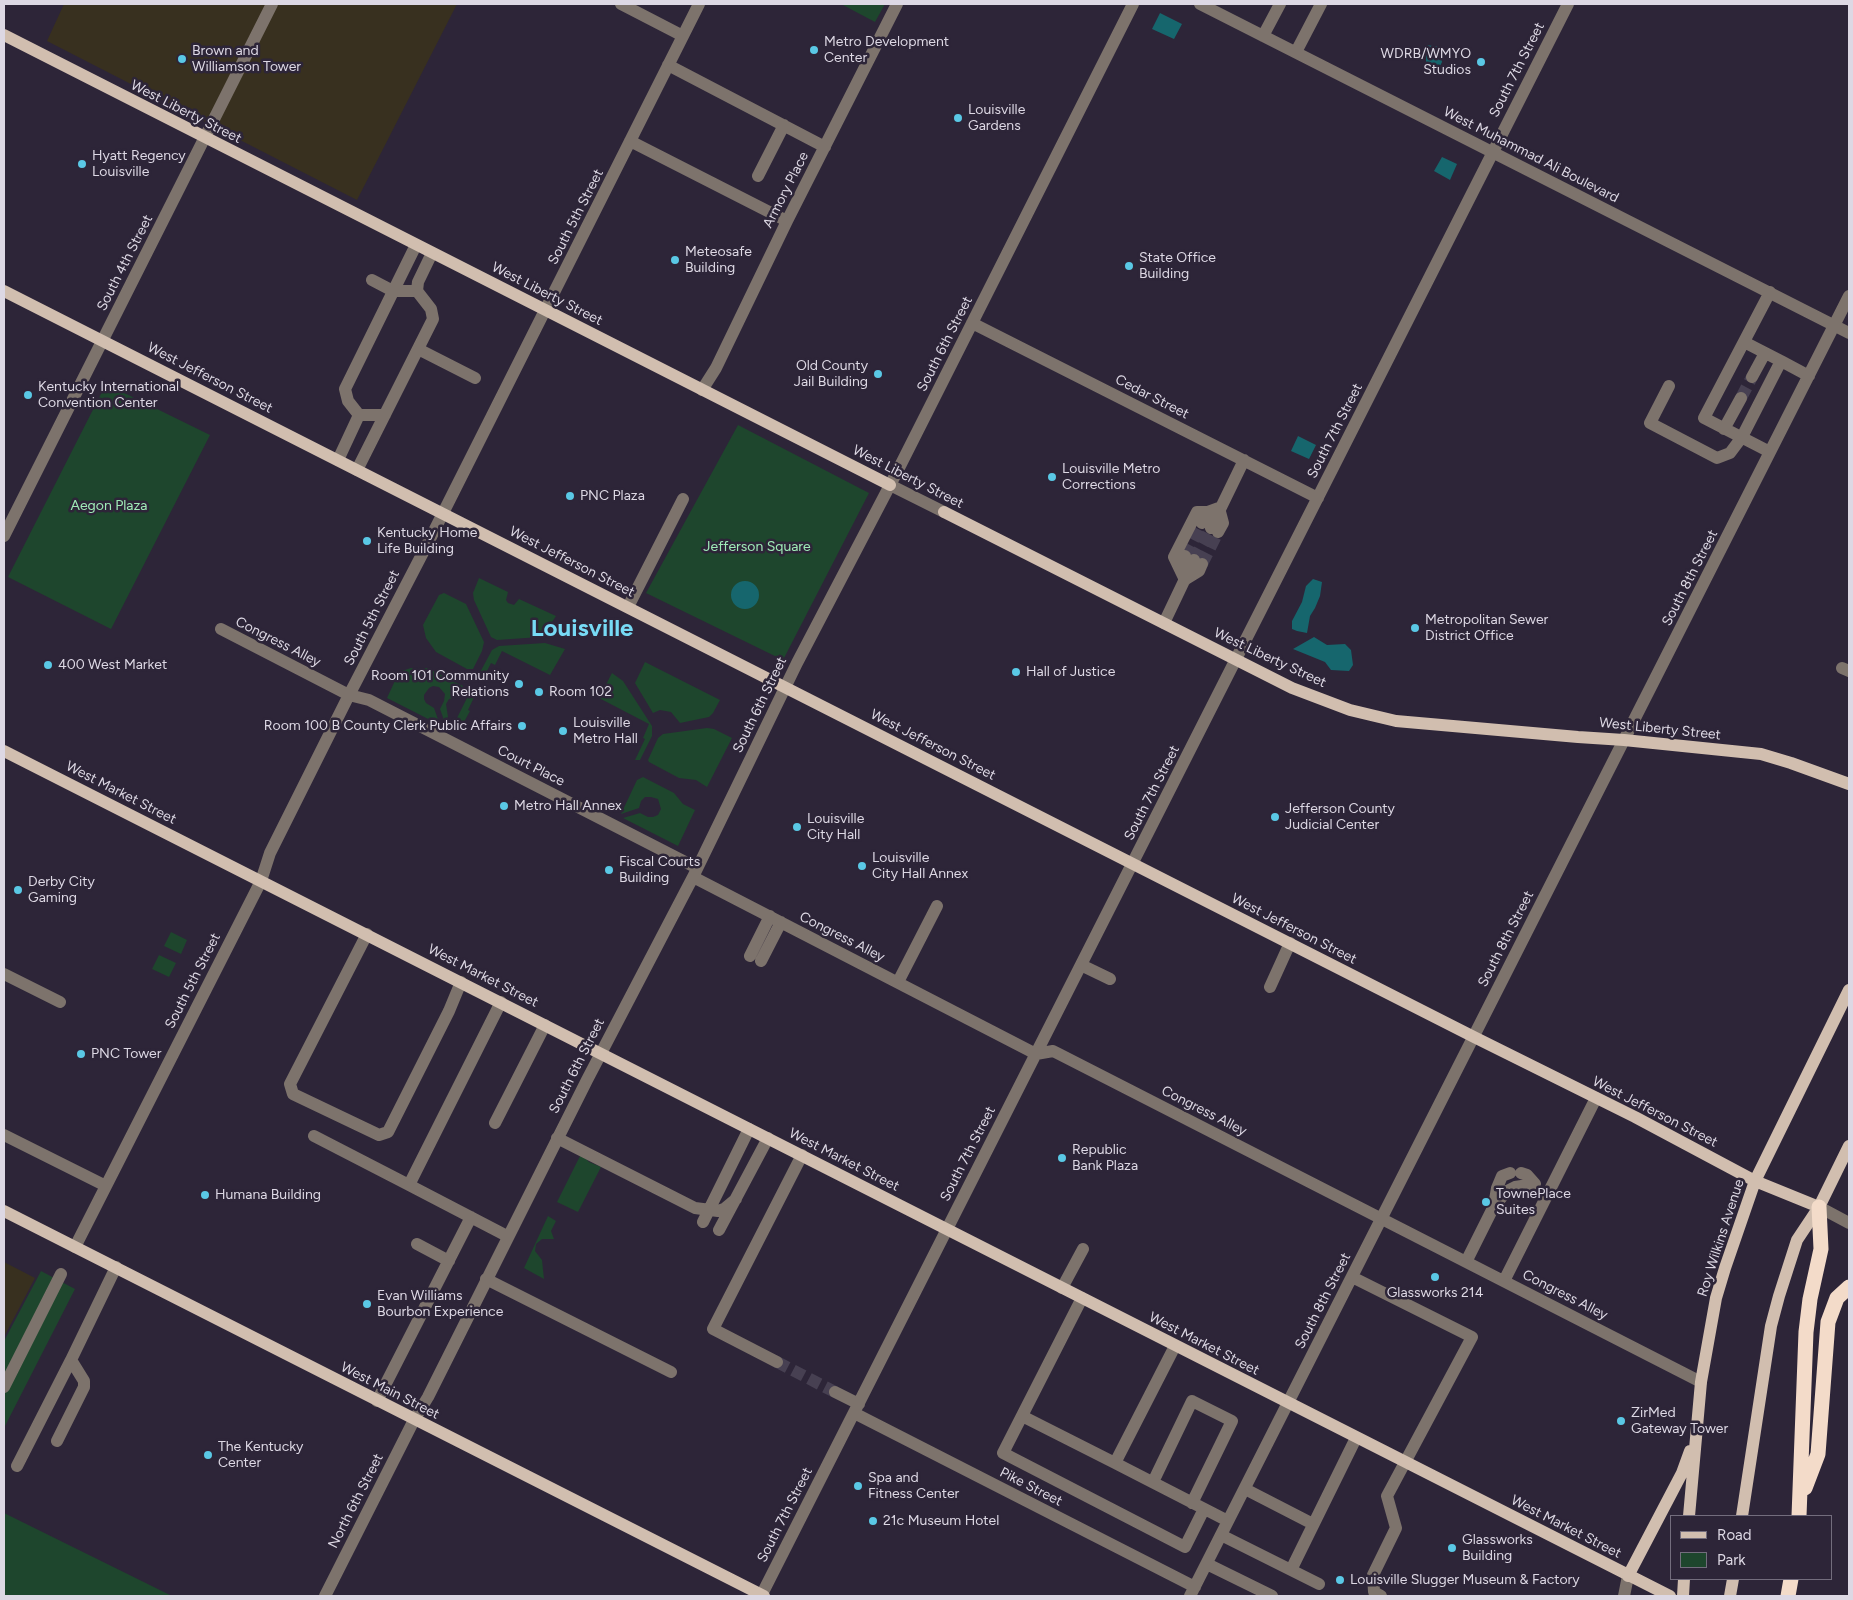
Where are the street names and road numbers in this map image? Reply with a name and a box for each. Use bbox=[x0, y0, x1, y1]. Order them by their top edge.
street label: South 7th Street bbox=[1486, 20, 1548, 120]
street label: West Liberty Street bbox=[128, 77, 244, 147]
street label: West Muhammad Ali Boulevard bbox=[1441, 103, 1621, 207]
street label: Armory Place bbox=[760, 149, 812, 231]
street label: South 5th Street bbox=[545, 166, 607, 268]
street label: South 4th Street bbox=[94, 212, 156, 314]
street label: West Liberty Street bbox=[489, 259, 605, 329]
street label: South 6th Street bbox=[914, 294, 976, 394]
street label: West Jefferson Street bbox=[145, 339, 275, 417]
street label: Cedar Street bbox=[1112, 371, 1192, 423]
street label: South 7th Street bbox=[1304, 381, 1366, 481]
street label: West Liberty Street bbox=[850, 442, 966, 512]
street label: West Jefferson Street bbox=[507, 523, 637, 601]
street label: South 8th Street bbox=[1659, 527, 1721, 629]
street label: South 5th Street bbox=[341, 567, 403, 669]
street label: Congress Alley bbox=[232, 613, 324, 671]
street label: West Liberty Street bbox=[1211, 625, 1329, 691]
street label: South 6th Street bbox=[729, 654, 791, 756]
street label: West Jefferson Street bbox=[868, 706, 998, 784]
street label: West Liberty Street bbox=[1598, 714, 1722, 744]
street label: Court Place bbox=[495, 742, 567, 790]
street label: South 7th Street bbox=[1121, 743, 1183, 843]
street label: West Market Street bbox=[63, 758, 179, 828]
street label: South 8th Street bbox=[1475, 888, 1537, 990]
street label: West Jefferson Street bbox=[1229, 890, 1359, 968]
street label: Congress Alley bbox=[796, 908, 888, 966]
street label: South 5th Street bbox=[162, 930, 224, 1032]
street label: West Market Street bbox=[425, 941, 541, 1011]
street label: South 6th Street bbox=[546, 1016, 608, 1116]
street label: West Jefferson Street bbox=[1590, 1073, 1720, 1151]
street label: Congress Alley bbox=[1158, 1082, 1250, 1140]
street label: South 7th Street bbox=[937, 1104, 999, 1204]
street label: West Market Street bbox=[786, 1125, 902, 1195]
street label: Roy Wilkins Avenue bbox=[1694, 1177, 1748, 1299]
street label: South 8th Street bbox=[1292, 1250, 1354, 1352]
street label: Congress Alley bbox=[1519, 1266, 1611, 1324]
street label: West Market Street bbox=[1146, 1309, 1262, 1379]
street label: West Main Street bbox=[338, 1359, 442, 1423]
street label: North 6th Street bbox=[325, 1451, 387, 1551]
street label: Pike Street bbox=[997, 1464, 1065, 1510]
street label: South 7th Street bbox=[754, 1465, 816, 1565]
street label: West Market Street bbox=[1508, 1492, 1624, 1562]

